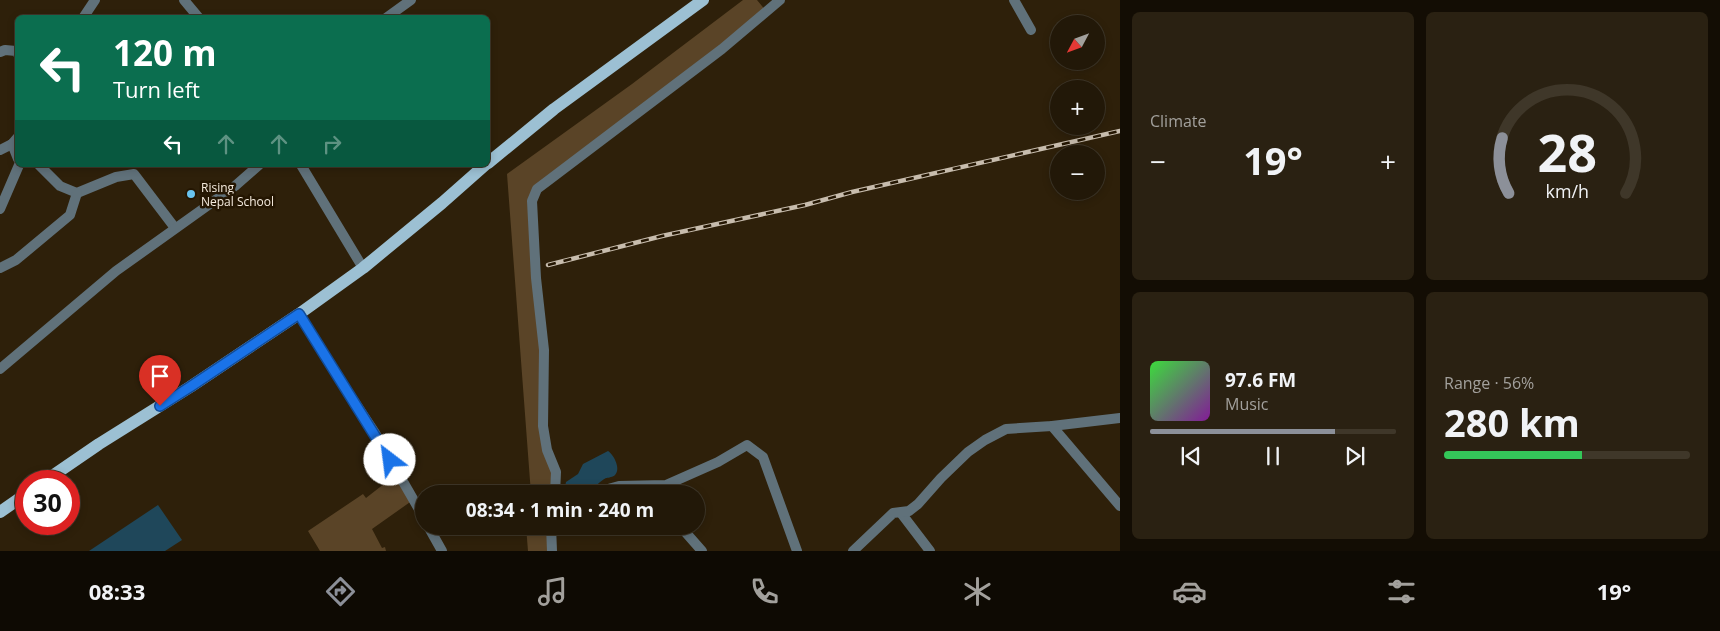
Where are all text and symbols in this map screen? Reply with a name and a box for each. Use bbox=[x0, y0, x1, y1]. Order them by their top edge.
north arrow bbox=[1050, 15, 1105, 70]
map controls bbox=[1050, 15, 1105, 200]
text: 120 m bbox=[113, 29, 217, 76]
icon: left bbox=[30, 35, 95, 100]
text: Turn left bbox=[113, 74, 200, 104]
button: + bbox=[1050, 80, 1105, 135]
text: Climate bbox=[1150, 110, 1207, 132]
text: 28 bbox=[1537, 116, 1597, 187]
icon: left bbox=[159, 130, 187, 158]
icon: ahead bbox=[212, 130, 240, 158]
icon: ahead bbox=[265, 130, 293, 158]
icon: right bbox=[318, 130, 346, 158]
text: 19° bbox=[1243, 134, 1303, 186]
text: − bbox=[1150, 142, 1166, 180]
text: + bbox=[1380, 142, 1396, 180]
button: − bbox=[1050, 145, 1105, 200]
place label: Rising Nepal School bbox=[201, 179, 274, 210]
text: km/h bbox=[1545, 179, 1589, 203]
marker: Rising Nepal School bbox=[185, 188, 197, 200]
pin bbox=[139, 355, 181, 406]
icon: arrive bbox=[146, 362, 174, 390]
text: 97.6 FM bbox=[1225, 367, 1296, 393]
text: Range · 56% bbox=[1444, 372, 1534, 394]
text: Music bbox=[1225, 393, 1269, 415]
text: 280 km bbox=[1444, 396, 1580, 448]
position arrow bbox=[363, 433, 415, 485]
icon: previous bbox=[1177, 442, 1205, 470]
icon: pause bbox=[1259, 442, 1287, 470]
icon: next bbox=[1341, 442, 1369, 470]
speed limit sign: 30 bbox=[15, 470, 80, 535]
text: 08:34 · 1 min · 240 m bbox=[466, 497, 654, 523]
icon: directions bbox=[323, 574, 358, 609]
icon: music bbox=[535, 574, 570, 609]
icon: phone bbox=[747, 574, 782, 609]
icon: climate bbox=[960, 574, 995, 609]
icon: car bbox=[1172, 574, 1207, 609]
icon: filters bbox=[1384, 574, 1419, 609]
text: 08:33 bbox=[89, 576, 145, 606]
text: 19° bbox=[1597, 576, 1631, 606]

